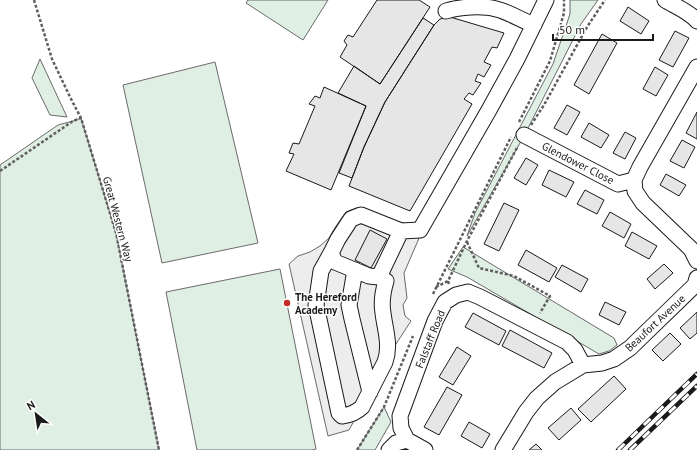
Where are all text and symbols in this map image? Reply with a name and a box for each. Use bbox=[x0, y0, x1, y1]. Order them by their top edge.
scale bar bbox=[553, 16, 653, 42]
text: 50 m bbox=[559, 22, 585, 37]
street label: Glendower Close bbox=[540, 139, 617, 187]
street label: Great Western Way bbox=[100, 175, 136, 264]
place label: The Hereford Academy bbox=[295, 290, 357, 317]
street label: Beaufort Avenue bbox=[622, 291, 688, 355]
marker: The Hereford Academy bbox=[282, 298, 292, 308]
street label: Falstaff Road bbox=[412, 308, 448, 370]
north arrow bbox=[16, 394, 56, 434]
text: N bbox=[24, 397, 38, 413]

